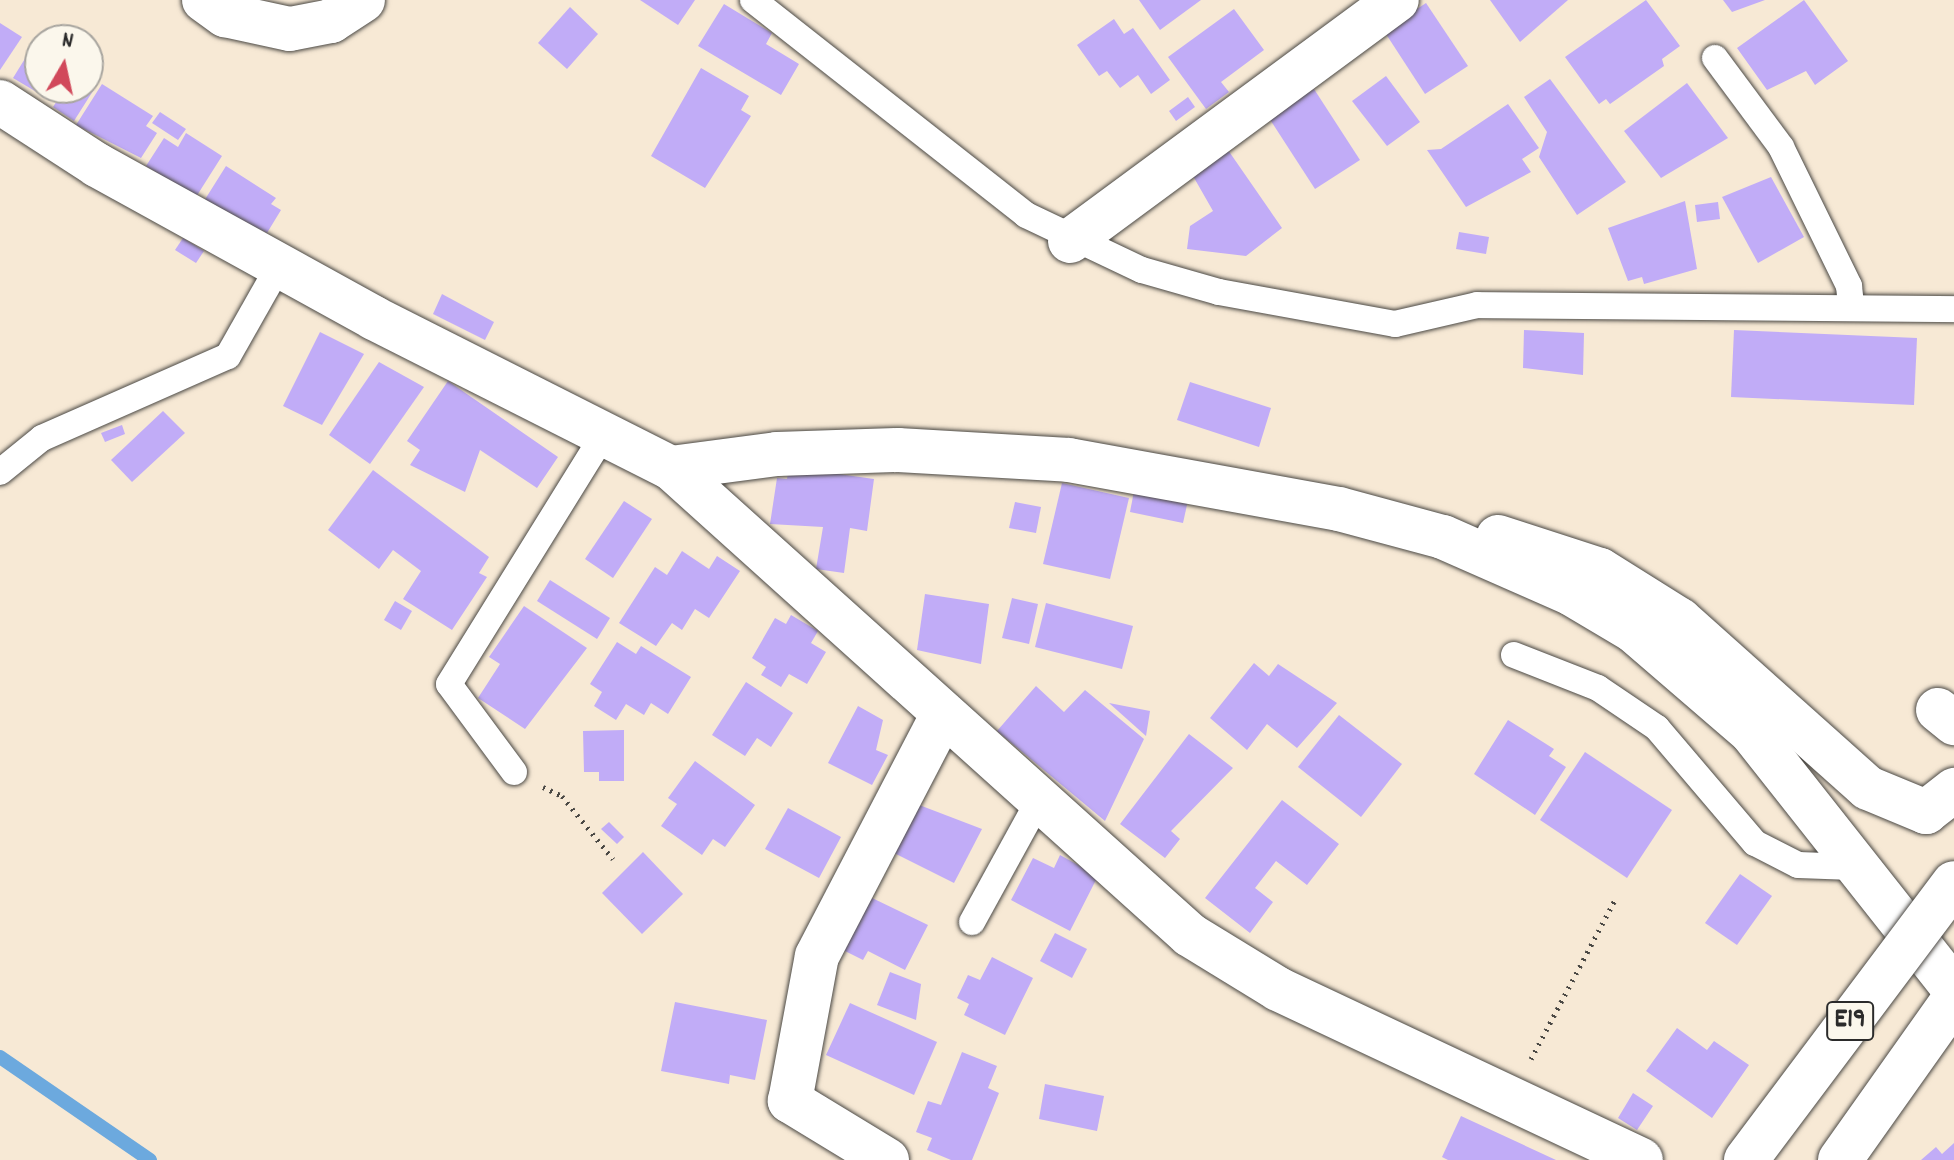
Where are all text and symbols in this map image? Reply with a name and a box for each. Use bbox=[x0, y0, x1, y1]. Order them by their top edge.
north arrow bbox=[24, 24, 104, 104]
text: N bbox=[60, 26, 75, 58]
road number: E19 bbox=[1826, 997, 1874, 1045]

